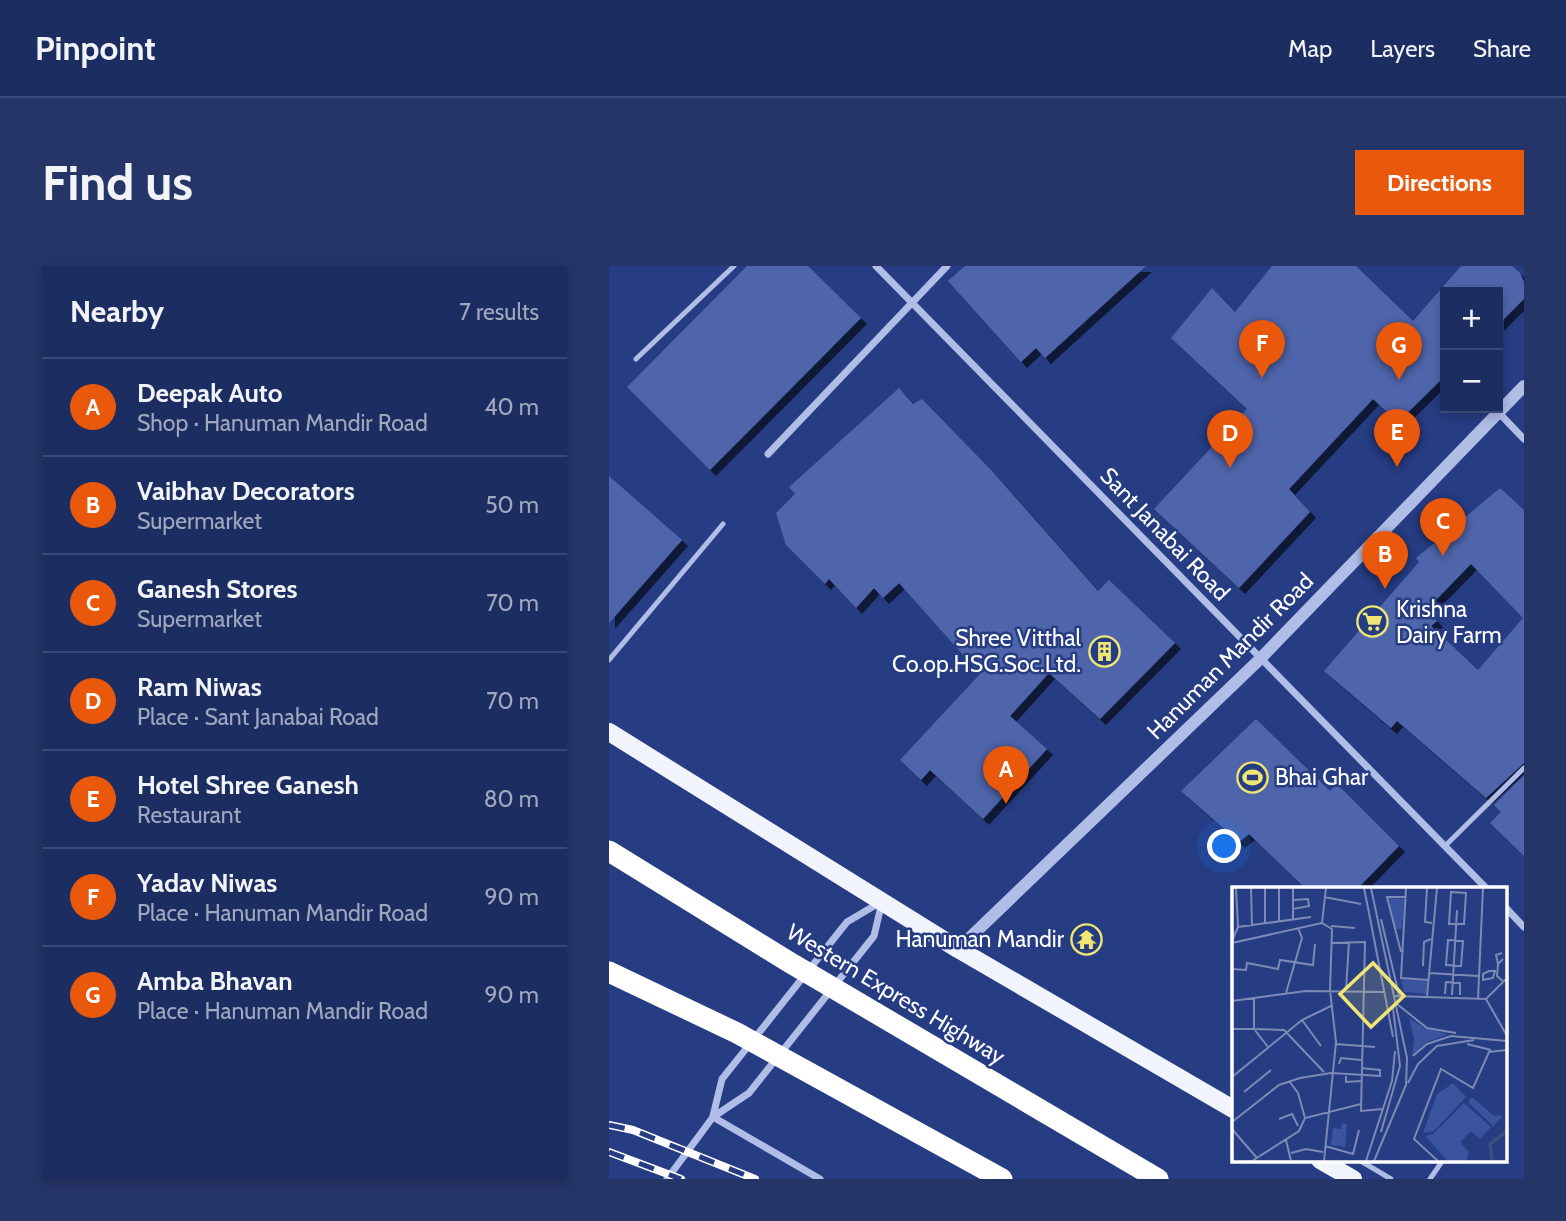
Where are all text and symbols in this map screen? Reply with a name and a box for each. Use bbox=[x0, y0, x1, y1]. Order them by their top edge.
text: Pinpoint bbox=[35, 28, 156, 68]
text: Map bbox=[1288, 34, 1332, 63]
text: Layers bbox=[1370, 34, 1435, 63]
text: Share bbox=[1473, 34, 1531, 63]
button: Directions bbox=[1355, 150, 1524, 215]
text: Find us bbox=[42, 153, 193, 212]
map controls bbox=[1440, 287, 1503, 413]
button: + bbox=[1440, 287, 1503, 350]
text: Nearby bbox=[70, 293, 164, 330]
text: 7 results bbox=[459, 298, 539, 326]
pin: F bbox=[1239, 320, 1285, 378]
pin: G bbox=[1376, 322, 1422, 380]
button: − bbox=[1440, 350, 1503, 413]
text: Deepak Auto bbox=[137, 377, 283, 409]
text: A bbox=[86, 393, 100, 421]
text: 40 m bbox=[484, 393, 539, 421]
text: Shop · Hanuman Mandir Road bbox=[137, 409, 428, 437]
pin: E bbox=[1374, 409, 1420, 467]
pin: D bbox=[1207, 410, 1253, 468]
street label: Sant Janabai Road bbox=[1094, 462, 1236, 606]
text: Vaibhav Decorators bbox=[137, 475, 355, 507]
text: B bbox=[86, 491, 100, 519]
text: 50 m bbox=[485, 491, 539, 519]
pin: C bbox=[1420, 498, 1466, 556]
text: Supermarket bbox=[137, 507, 262, 535]
pin: B bbox=[1362, 531, 1408, 589]
street label: Hanuman Mandir Road bbox=[1141, 567, 1319, 745]
text: Ganesh Stores bbox=[137, 573, 297, 605]
text: C bbox=[86, 589, 100, 617]
text: 70 m bbox=[486, 589, 539, 617]
place label: Krishna Dairy Farm bbox=[1396, 595, 1502, 649]
text: Supermarket bbox=[137, 605, 262, 633]
supermarket icon: Krishna Dairy Farm bbox=[1356, 605, 1390, 639]
place label: Shree Vitthal Co.op.HSG.Soc.Ltd. bbox=[892, 624, 1082, 678]
building icon: Shree Vitthal Co.op.HSG.Soc.Ltd. bbox=[1087, 634, 1121, 668]
text: Ram Niwas bbox=[137, 671, 262, 703]
text: D bbox=[85, 687, 101, 715]
text: 70 m bbox=[486, 687, 539, 715]
text: Place · Sant Janabai Road bbox=[137, 703, 379, 731]
pin: A bbox=[983, 746, 1029, 804]
sports icon: Bhai Ghar bbox=[1235, 760, 1269, 794]
place label: Bhai Ghar bbox=[1275, 763, 1369, 791]
text: Hotel Shree Ganesh bbox=[137, 769, 359, 801]
text: E bbox=[86, 785, 100, 813]
text: 80 m bbox=[484, 785, 539, 813]
text: Restaurant bbox=[137, 801, 241, 829]
your location bbox=[1207, 829, 1241, 863]
text: Yadav Niwas bbox=[137, 867, 277, 899]
text: F bbox=[87, 883, 99, 911]
text: 90 m bbox=[485, 883, 539, 911]
inset map bbox=[1232, 887, 1507, 1161]
text: Place · Hanuman Mandir Road bbox=[137, 899, 428, 927]
street label: Western Express Highway bbox=[782, 918, 1011, 1071]
temple icon: Hanuman Mandir bbox=[1070, 922, 1104, 956]
place label: Hanuman Mandir bbox=[895, 925, 1065, 953]
text: Amba Bhavan bbox=[137, 965, 292, 997]
text: G bbox=[85, 981, 101, 1009]
text: 90 m bbox=[485, 981, 539, 1009]
text: Place · Hanuman Mandir Road bbox=[137, 997, 428, 1025]

